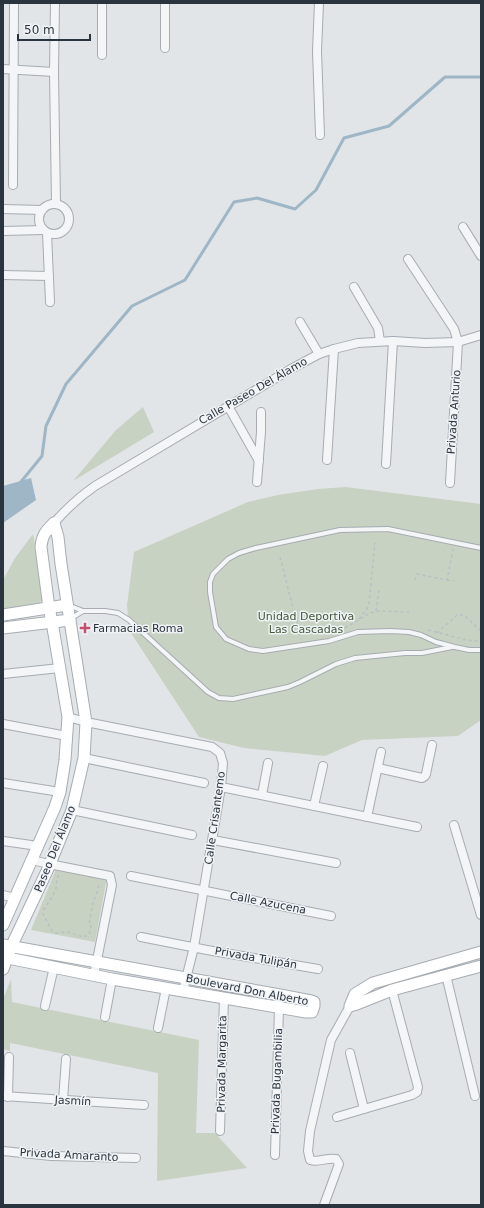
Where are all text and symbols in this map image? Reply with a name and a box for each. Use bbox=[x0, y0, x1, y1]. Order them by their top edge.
scale bar bbox=[18, 16, 90, 42]
text: 50 m bbox=[24, 23, 55, 37]
street label: Calle Paseo Del Álamo bbox=[197, 354, 310, 427]
street label: Privada Anturio bbox=[445, 369, 463, 455]
park label: Unidad Deportiva Las Cascadas bbox=[258, 610, 354, 636]
place label: Farmacias Roma bbox=[93, 622, 183, 635]
marker: Farmacias Roma bbox=[80, 623, 90, 633]
street label: Calle Crisantemo bbox=[202, 770, 228, 865]
street label: Paseo Del Álamo bbox=[32, 804, 78, 894]
street label: Calle Azucena bbox=[229, 889, 307, 917]
street label: Privada Tulipán bbox=[214, 944, 298, 972]
street label: Boulevard Don Alberto bbox=[185, 972, 310, 1008]
street label: Privada Margarita bbox=[215, 1015, 229, 1113]
street label: Privada Bugambilia bbox=[269, 1028, 285, 1134]
street label: Jasmín bbox=[53, 1094, 92, 1108]
street label: Privada Amaranto bbox=[19, 1146, 119, 1164]

